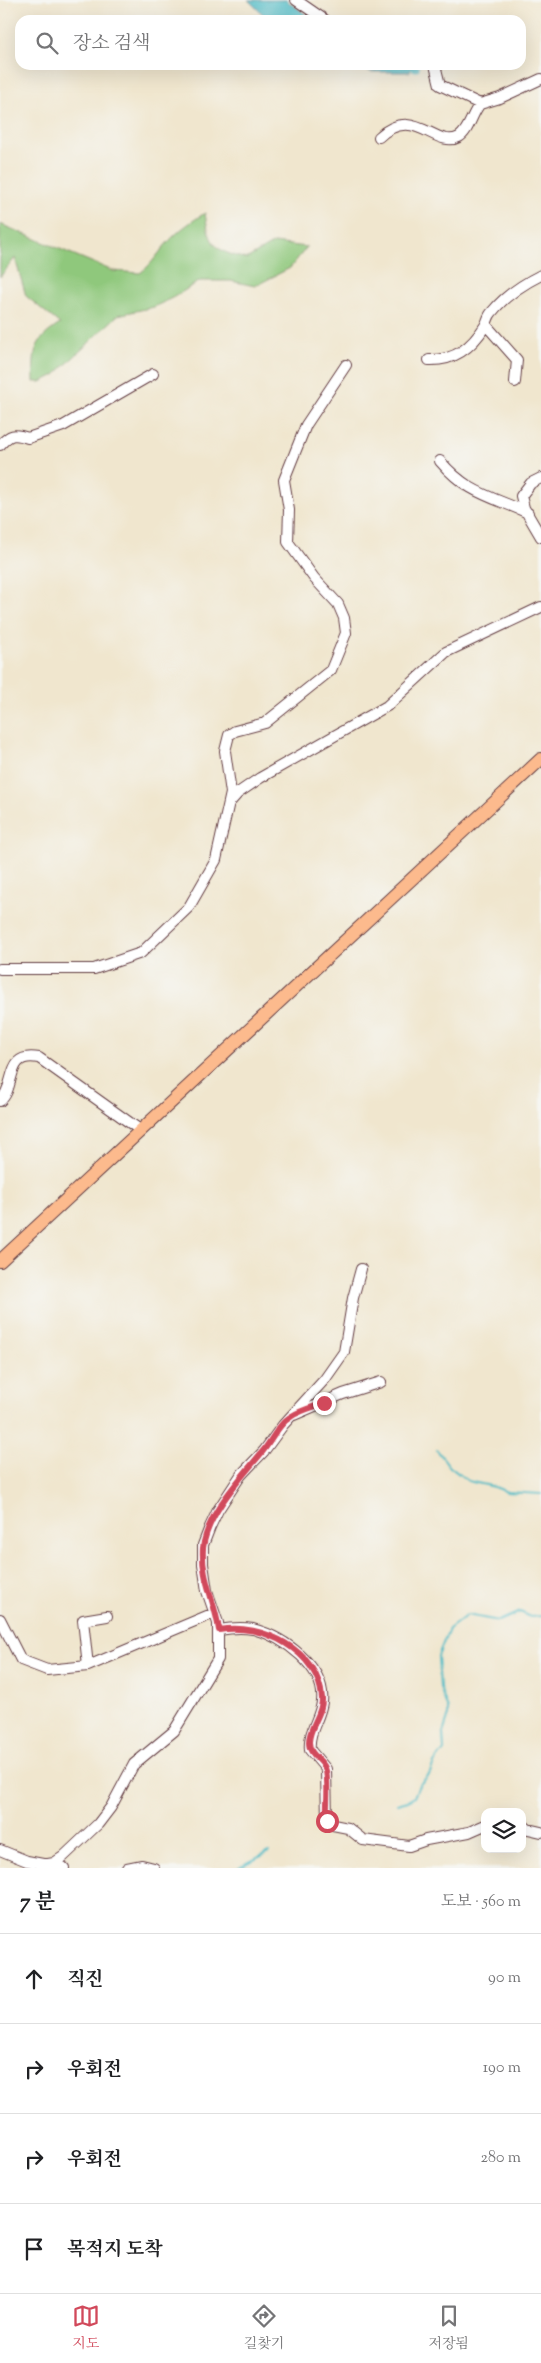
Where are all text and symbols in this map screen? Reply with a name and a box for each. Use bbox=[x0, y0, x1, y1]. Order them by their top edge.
search box bbox=[15, 15, 526, 70]
icon: search bbox=[33, 29, 61, 57]
text: 장소 검색 bbox=[73, 31, 150, 58]
route end bbox=[313, 1392, 336, 1415]
map controls bbox=[481, 1808, 526, 1853]
button: layers bbox=[481, 1808, 526, 1853]
route start bbox=[316, 1810, 339, 1833]
text: 7 분 bbox=[20, 1888, 55, 1918]
text: 도보 · 560 m bbox=[441, 1891, 521, 1914]
icon: ahead bbox=[20, 1965, 48, 1993]
text: 직진 bbox=[67, 1967, 104, 1994]
text: 90 m bbox=[488, 1967, 521, 1990]
icon: right bbox=[20, 2055, 48, 2083]
text: 우회전 bbox=[67, 2057, 122, 2084]
text: 190 m bbox=[483, 2057, 521, 2080]
icon: right bbox=[20, 2145, 48, 2173]
text: 우회전 bbox=[67, 2147, 122, 2174]
text: 280 m bbox=[480, 2147, 521, 2170]
icon: arrive bbox=[20, 2235, 48, 2263]
text: 목적지 도착 bbox=[67, 2237, 163, 2264]
tab: 지도 bbox=[72, 2302, 100, 2355]
tab: 길찾기 bbox=[244, 2302, 284, 2355]
tab: 저장됨 bbox=[428, 2302, 469, 2355]

